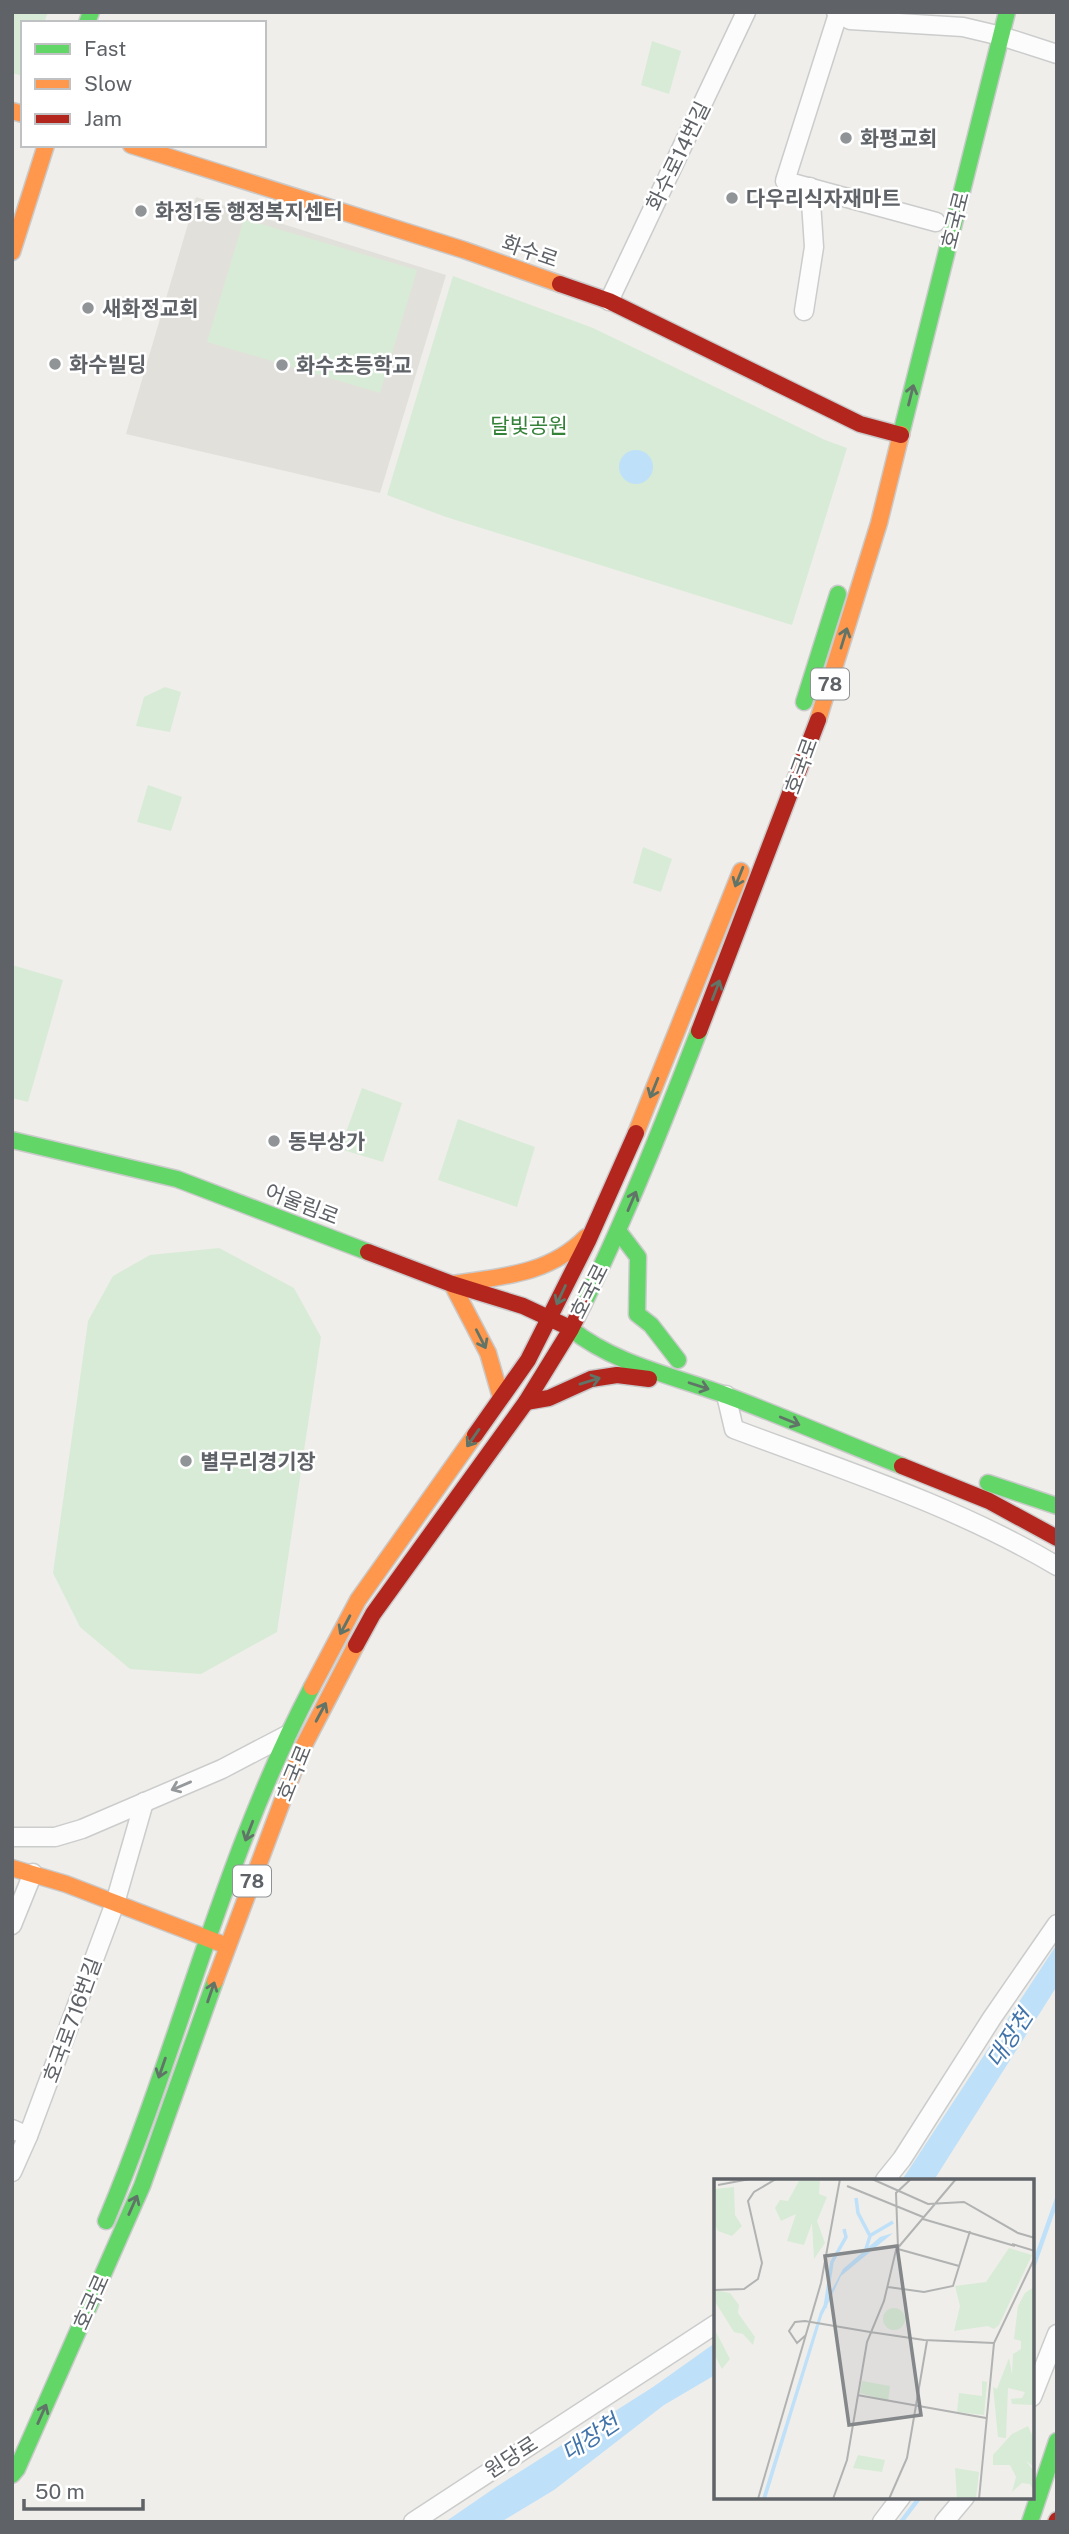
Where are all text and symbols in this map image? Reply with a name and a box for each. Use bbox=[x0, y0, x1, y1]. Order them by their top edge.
legend bbox=[21, 21, 266, 147]
text: Fast bbox=[84, 36, 126, 61]
text: Slow bbox=[84, 71, 132, 96]
street label: 화수로14번길 bbox=[641, 97, 715, 215]
text: Jam bbox=[84, 106, 122, 131]
place label: 화평교회 bbox=[860, 126, 937, 151]
marker: 화평교회 bbox=[838, 130, 854, 146]
place label: 다우리식자재마트 bbox=[746, 186, 901, 211]
street label: 호국로 bbox=[936, 189, 974, 251]
marker: 다우리식자재마트 bbox=[724, 190, 740, 206]
place label: 화정1동 행정복지센터 bbox=[155, 199, 343, 224]
marker: 화정1동 행정복지센터 bbox=[133, 203, 149, 219]
street label: 화수로 bbox=[499, 230, 561, 272]
place label: 새화정교회 bbox=[102, 296, 199, 321]
marker: 새화정교회 bbox=[80, 300, 96, 316]
place label: 화수빌딩 bbox=[69, 352, 146, 377]
place label: 화수초등학교 bbox=[296, 353, 412, 378]
marker: 화수빌딩 bbox=[47, 356, 63, 372]
marker: 화수초등학교 bbox=[274, 357, 290, 373]
one-way arrow bbox=[905, 384, 918, 407]
park label: 달빛공원 bbox=[490, 413, 568, 438]
one-way arrow bbox=[839, 627, 852, 649]
road number: 78 bbox=[811, 668, 849, 699]
street label: 호국로 bbox=[779, 734, 823, 798]
one-way arrow bbox=[731, 865, 744, 887]
one-way arrow bbox=[710, 979, 723, 1001]
one-way arrow bbox=[647, 1076, 660, 1098]
place label: 동부상가 bbox=[288, 1129, 365, 1154]
marker: 동부상가 bbox=[266, 1133, 282, 1149]
street label: 어울림로 bbox=[261, 1178, 343, 1230]
one-way arrow bbox=[626, 1191, 639, 1212]
street label: 호국로 bbox=[565, 1259, 613, 1323]
one-way arrow bbox=[554, 1284, 567, 1305]
one-way arrow bbox=[475, 1328, 489, 1349]
one-way arrow bbox=[579, 1374, 601, 1387]
one-way arrow bbox=[687, 1381, 709, 1394]
one-way arrow bbox=[778, 1415, 800, 1428]
one-way arrow bbox=[466, 1428, 480, 1447]
place label: 별무리경기장 bbox=[200, 1449, 316, 1474]
marker: 별무리경기장 bbox=[178, 1453, 194, 1469]
one-way arrow bbox=[337, 1615, 351, 1635]
one-way arrow bbox=[315, 1702, 329, 1723]
street label: 호국로 bbox=[272, 1741, 316, 1805]
one-way arrow bbox=[171, 1780, 192, 1793]
one-way arrow bbox=[241, 1820, 254, 1842]
road number: 78 bbox=[233, 1866, 271, 1896]
street label: 호국로716번길 bbox=[38, 1954, 106, 2086]
one-way arrow bbox=[206, 1981, 218, 2003]
water label: 대장천 bbox=[980, 2002, 1039, 2072]
one-way arrow bbox=[155, 2056, 167, 2078]
inset map bbox=[714, 2179, 1034, 2499]
one-way arrow bbox=[127, 2195, 140, 2217]
street label: 호국로 bbox=[68, 2270, 114, 2334]
one-way arrow bbox=[36, 2403, 49, 2425]
water label: 대장천 bbox=[556, 2406, 626, 2466]
street label: 원당로 bbox=[480, 2431, 542, 2483]
scale bar bbox=[24, 2468, 144, 2512]
text: 50 m bbox=[35, 2479, 85, 2504]

